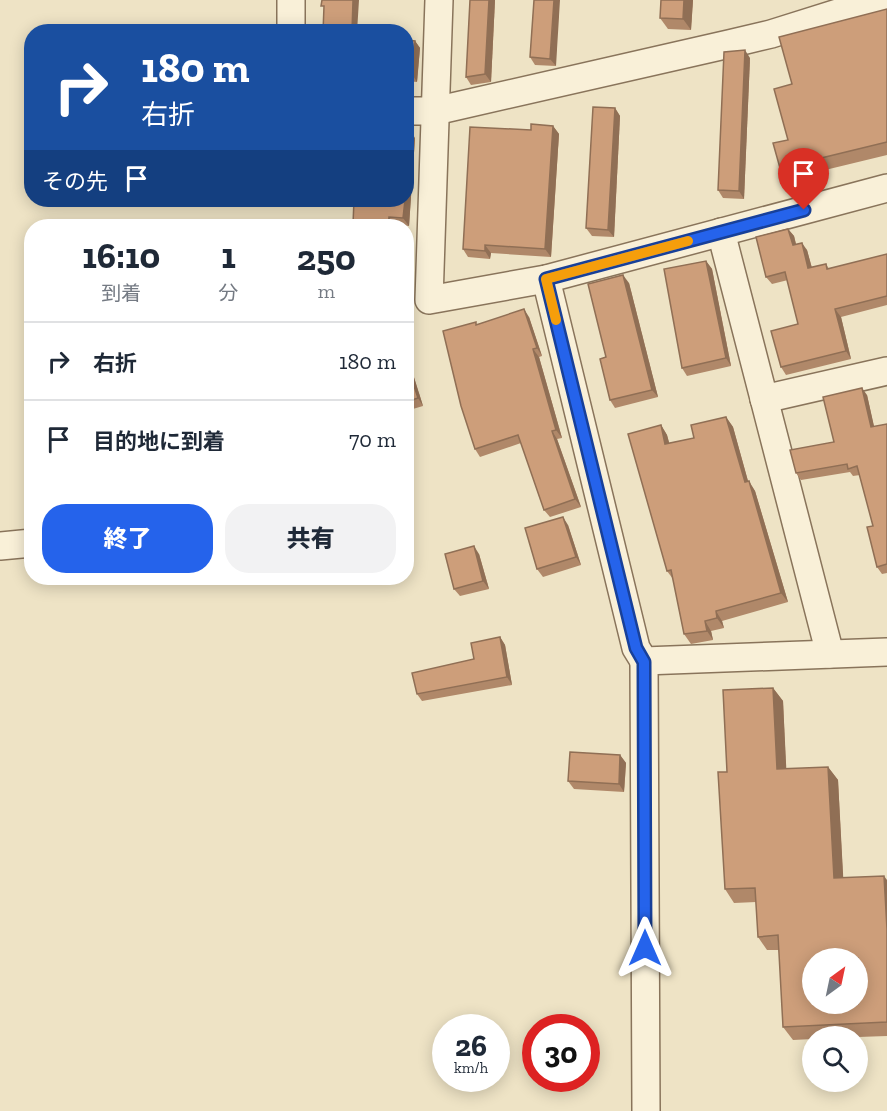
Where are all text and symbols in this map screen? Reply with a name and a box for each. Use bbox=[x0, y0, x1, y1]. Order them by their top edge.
text: 180 m bbox=[141, 42, 249, 93]
icon: right bbox=[42, 48, 120, 126]
text: 右折 bbox=[141, 99, 195, 131]
pin bbox=[778, 148, 829, 210]
icon: arrive bbox=[787, 157, 820, 190]
icon: arrive bbox=[120, 162, 153, 195]
text: その先 bbox=[42, 168, 108, 195]
text: 16:10 bbox=[82, 234, 160, 277]
text: 1 bbox=[221, 234, 236, 277]
text: 250 bbox=[297, 236, 356, 279]
text: m bbox=[318, 279, 335, 303]
text: 到着 bbox=[101, 281, 141, 305]
text: 分 bbox=[219, 281, 239, 305]
icon: right bbox=[42, 345, 75, 378]
text: 180 m bbox=[339, 348, 396, 375]
text: 右折 bbox=[93, 350, 137, 377]
icon: arrive bbox=[42, 423, 75, 456]
text: 70 m bbox=[349, 426, 396, 453]
text: 目的地に到着 bbox=[93, 428, 225, 455]
button: 終了 bbox=[42, 504, 213, 573]
button: 共有 bbox=[225, 504, 396, 573]
position arrow bbox=[613, 916, 677, 980]
north arrow bbox=[802, 948, 868, 1014]
map controls bbox=[802, 948, 868, 1092]
speed limit sign: 30 bbox=[522, 1014, 600, 1092]
button: search bbox=[802, 1026, 868, 1092]
text: 26 bbox=[455, 1028, 487, 1064]
text: km/h bbox=[454, 1059, 488, 1077]

